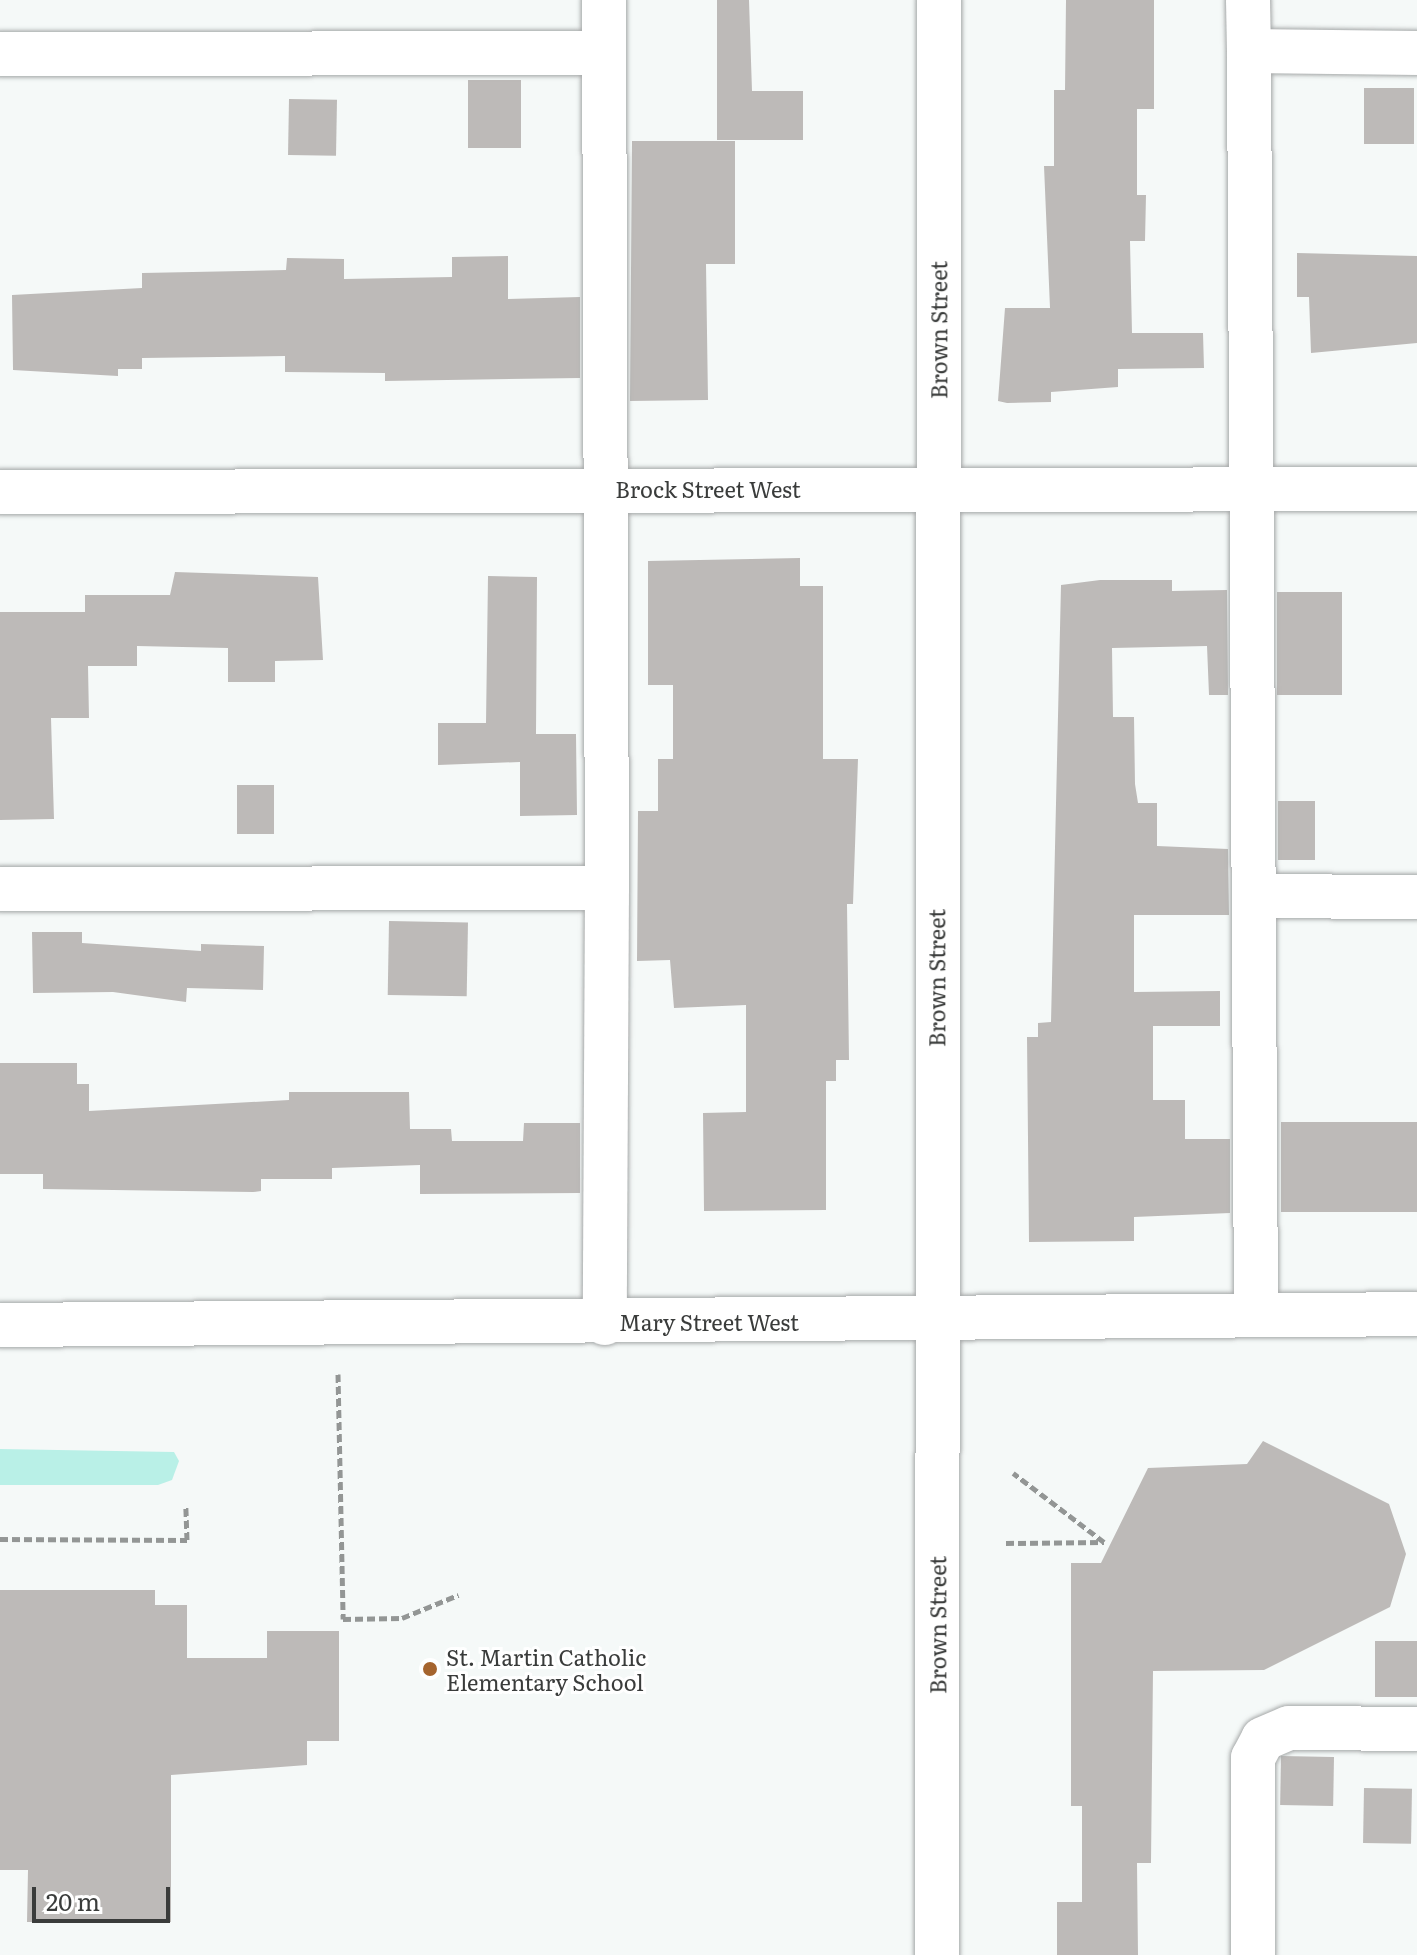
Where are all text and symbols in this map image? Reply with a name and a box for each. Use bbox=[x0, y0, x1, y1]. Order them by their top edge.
street label: Brown Street bbox=[925, 261, 951, 399]
street label: Brock Street West bbox=[615, 476, 801, 502]
street label: Brown Street bbox=[923, 909, 949, 1047]
street label: Mary Street West bbox=[619, 1309, 799, 1335]
street label: Brown Street bbox=[924, 1556, 950, 1694]
place label: St. Martin Catholic Elementary School bbox=[446, 1643, 646, 1694]
marker: St. Martin Catholic Elementary School bbox=[421, 1660, 439, 1678]
scale bar bbox=[36, 1871, 174, 1921]
text: 20 m bbox=[46, 1883, 100, 1918]

